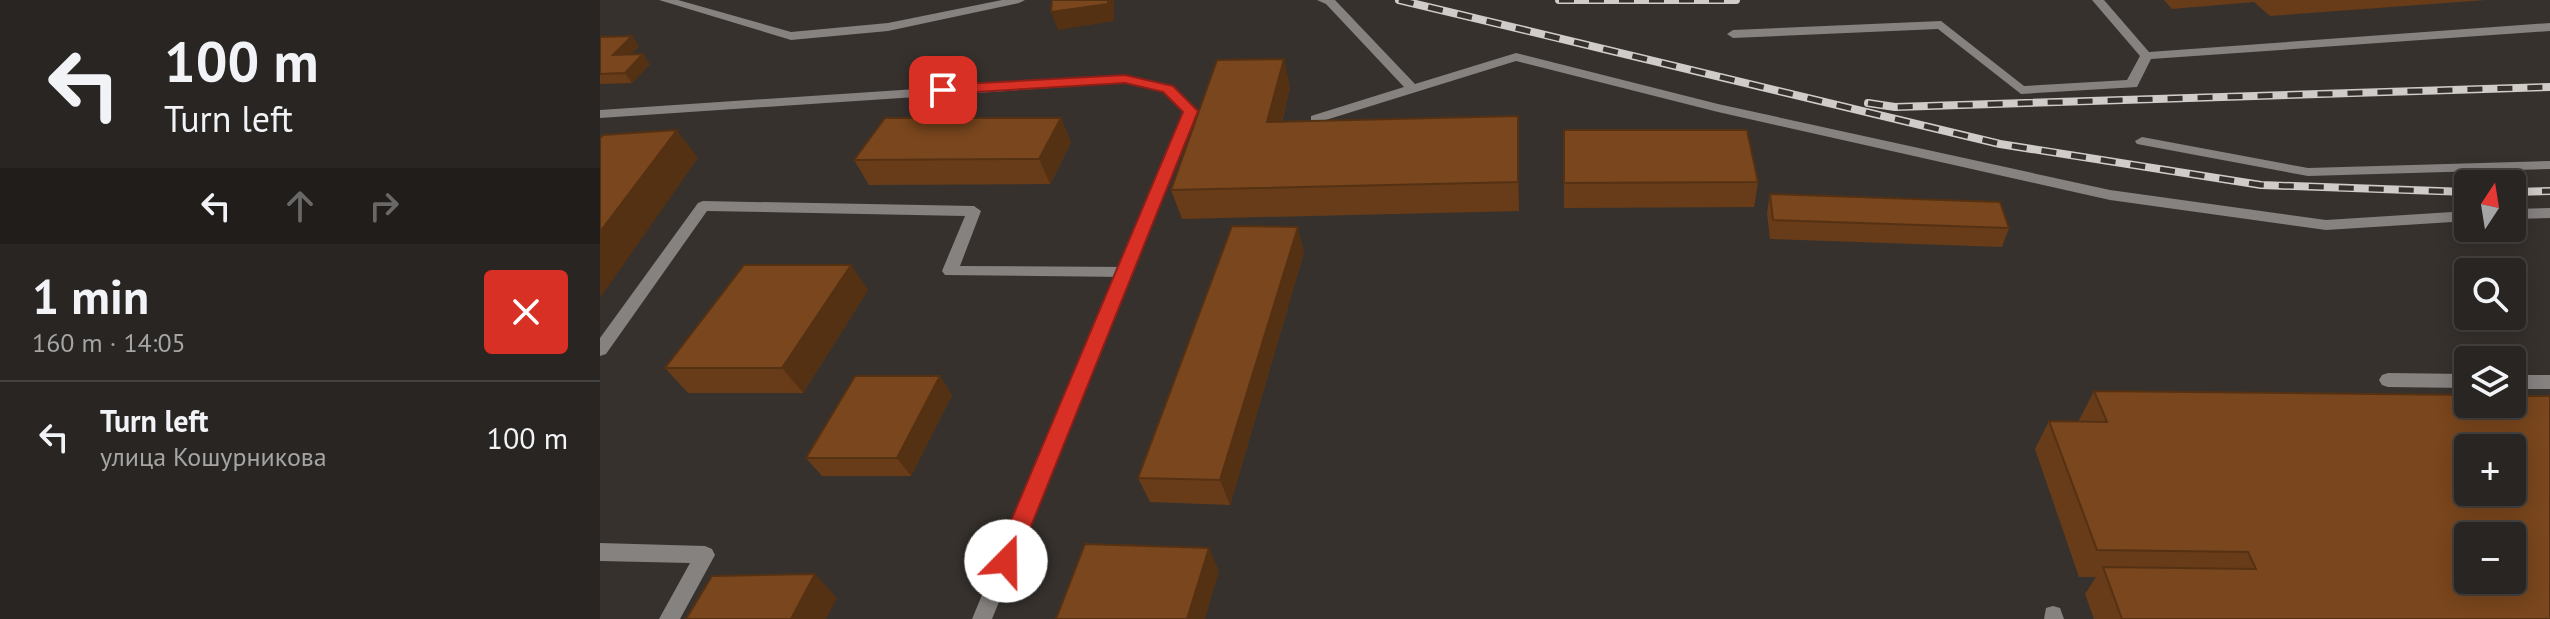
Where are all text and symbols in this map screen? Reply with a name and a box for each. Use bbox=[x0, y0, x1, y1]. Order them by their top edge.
text: 100 m bbox=[164, 25, 319, 97]
icon: left bbox=[32, 32, 136, 136]
pin bbox=[909, 56, 977, 124]
icon: arrive bbox=[921, 68, 965, 112]
text: Turn left bbox=[164, 95, 293, 142]
north arrow bbox=[2454, 170, 2526, 242]
map controls bbox=[2454, 170, 2526, 594]
icon: left bbox=[194, 184, 238, 228]
icon: ahead bbox=[278, 184, 322, 228]
icon: right bbox=[362, 184, 406, 228]
button: search bbox=[2454, 258, 2526, 330]
text: 1 min bbox=[32, 265, 149, 327]
button: close bbox=[484, 270, 568, 354]
text: 160 m · 14:05 bbox=[32, 326, 186, 359]
button: layers bbox=[2454, 346, 2526, 418]
text: Turn left bbox=[100, 401, 208, 440]
icon: left bbox=[32, 415, 76, 459]
text: 100 m bbox=[487, 418, 568, 457]
button: + bbox=[2454, 434, 2526, 506]
text: улица Кошурникова bbox=[100, 440, 327, 473]
position arrow bbox=[964, 519, 1048, 603]
button: − bbox=[2454, 522, 2526, 594]

